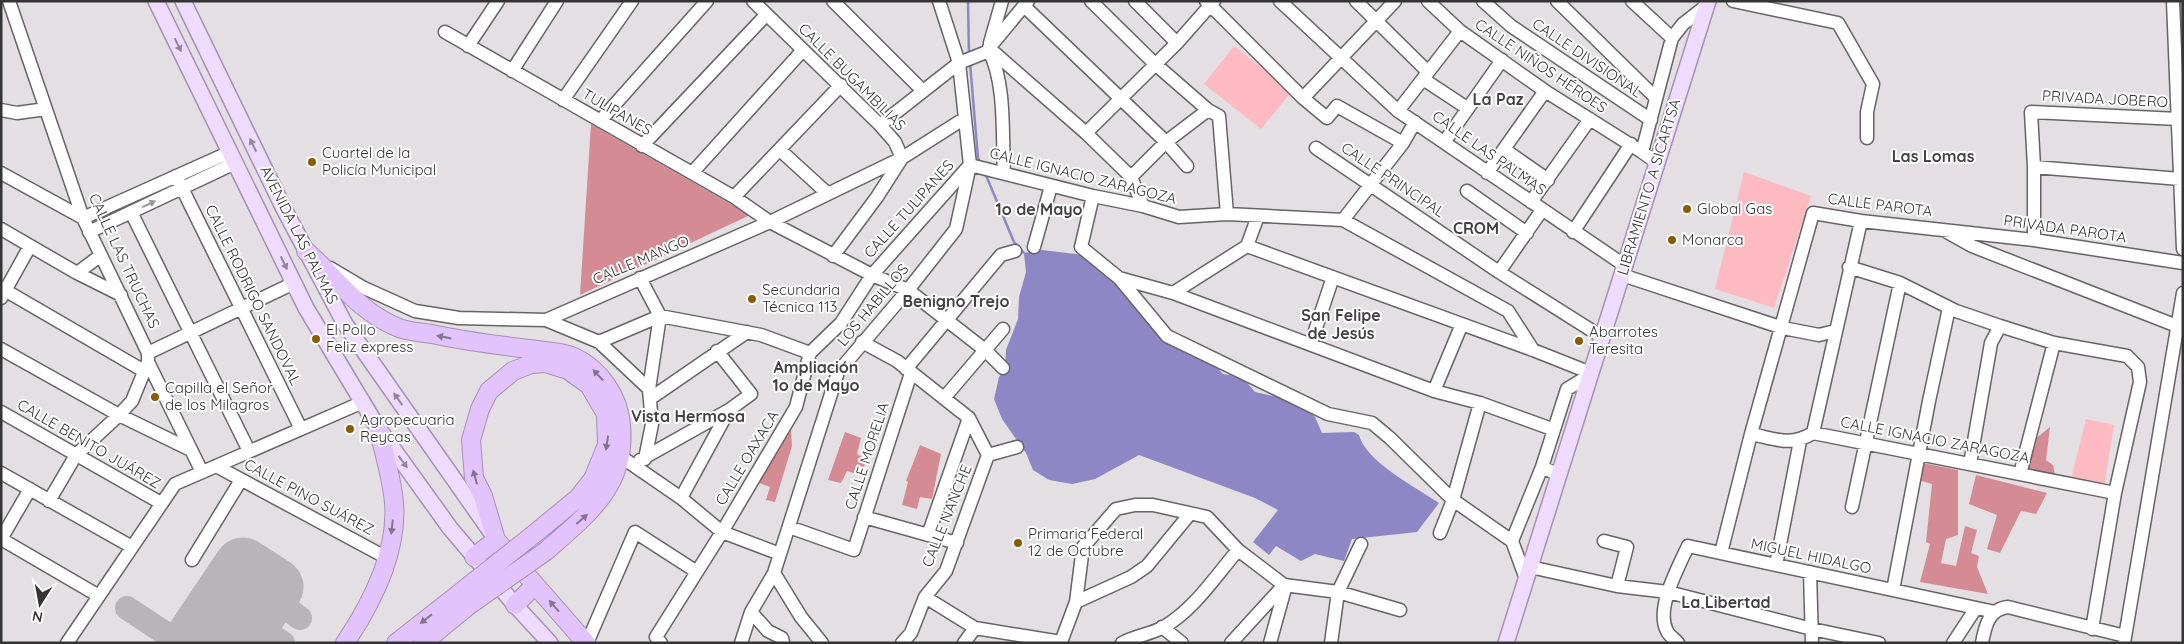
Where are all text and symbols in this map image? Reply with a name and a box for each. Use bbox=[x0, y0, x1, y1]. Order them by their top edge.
street label: CALLE NIÑOS HÉROES bbox=[1472, 14, 1611, 117]
street label: CALLE DIVISIONAL bbox=[1529, 14, 1646, 101]
street label: CALLE BUGAMBILIAS bbox=[795, 19, 910, 134]
one-way arrow bbox=[174, 38, 182, 52]
street label: TULIPANES bbox=[579, 84, 656, 139]
street label: PRIVADA JOBERO bbox=[2042, 86, 2169, 111]
district label: La Paz bbox=[1473, 89, 1524, 109]
street label: LIBRAMIENTO A SICARTSA bbox=[1613, 96, 1685, 277]
street label: CALLE LAS PALMAS bbox=[1429, 106, 1550, 199]
one-way arrow bbox=[249, 138, 257, 152]
street label: CALLE PRINCIPAL bbox=[1338, 138, 1449, 221]
place label: Cuartel de la Policía Municipal bbox=[322, 143, 436, 179]
street label: CALLE IGNACIO ZARAGOZA bbox=[988, 143, 1179, 208]
district label: Las Lomas bbox=[1892, 146, 1975, 166]
marker: Cuartel de la Policía Municipal bbox=[306, 156, 318, 168]
street label: CALLE TULIPANES bbox=[860, 156, 958, 262]
street label: AVENIDA LAS PALMAS bbox=[256, 162, 343, 307]
street label: CALLE PAROTA bbox=[1827, 189, 1934, 220]
street label: CALLE LAS TRUCHAS bbox=[85, 190, 164, 331]
one-way arrow bbox=[142, 199, 156, 207]
district label: 1o de Mayo bbox=[995, 199, 1083, 219]
place label: Global Gas bbox=[1697, 199, 1772, 218]
street label: CALLE RODRIGO SANDOVAL bbox=[201, 201, 305, 388]
marker: Global Gas bbox=[1681, 203, 1693, 215]
street label: PRIVADA PAROTA bbox=[2003, 210, 2128, 247]
district label: CROM bbox=[1453, 218, 1499, 238]
place label: Monarca bbox=[1682, 230, 1744, 249]
street label: CALLE MANGO bbox=[590, 231, 692, 288]
marker: Monarca bbox=[1666, 234, 1678, 246]
one-way arrow bbox=[280, 255, 288, 270]
street label: LOS HABILLOS bbox=[833, 260, 913, 350]
place label: Secundaria Técnica 113 bbox=[762, 280, 840, 316]
district label: Benigno Trejo bbox=[903, 291, 1009, 311]
marker: Secundaria Técnica 113 bbox=[746, 293, 758, 305]
district label: San Felipe de Jesús bbox=[1301, 305, 1381, 343]
place label: El Pollo Feliz express bbox=[326, 320, 413, 356]
place label: Abarrotes Teresita bbox=[1589, 322, 1658, 358]
one-way arrow bbox=[435, 332, 451, 340]
marker: El Pollo Feliz express bbox=[310, 333, 322, 345]
marker: Abarrotes Teresita bbox=[1573, 335, 1585, 347]
district label: Ampliación 1o de Mayo bbox=[772, 357, 860, 395]
one-way arrow bbox=[592, 370, 604, 382]
place label: Capilla el Señor de los Milagros bbox=[165, 378, 273, 414]
marker: Capilla el Señor de los Milagros bbox=[149, 391, 161, 403]
one-way arrow bbox=[393, 392, 403, 406]
street label: CALLE BENITO JUÁREZ bbox=[14, 395, 164, 492]
street label: CALLE MORELIA bbox=[840, 399, 893, 512]
district label: Vista Hermosa bbox=[631, 406, 745, 426]
street label: CALLE OAXACA bbox=[711, 407, 783, 509]
place label: Agropecuaria Reycas bbox=[360, 410, 455, 446]
street label: CALLE IGNACIO ZARAGOZA bbox=[1839, 412, 2031, 467]
marker: Agropecuaria Reycas bbox=[344, 423, 356, 435]
one-way arrow bbox=[602, 436, 610, 452]
street label: CALLE PINO SUÁREZ bbox=[241, 454, 377, 539]
one-way arrow bbox=[397, 455, 408, 468]
street label: CALLE NANCHE bbox=[917, 462, 976, 570]
one-way arrow bbox=[471, 469, 479, 484]
one-way arrow bbox=[576, 513, 588, 525]
one-way arrow bbox=[388, 520, 396, 536]
place label: Primaria Federal 12 de Octubre bbox=[1028, 524, 1143, 560]
street label: MIGUEL HIDALGO bbox=[1749, 533, 1873, 578]
marker: Primaria Federal 12 de Octubre bbox=[1012, 537, 1024, 549]
north arrow bbox=[15, 579, 65, 629]
district label: La Libertad bbox=[1681, 592, 1771, 612]
one-way arrow bbox=[548, 600, 559, 613]
text: N bbox=[31, 607, 44, 627]
one-way arrow bbox=[420, 614, 433, 625]

